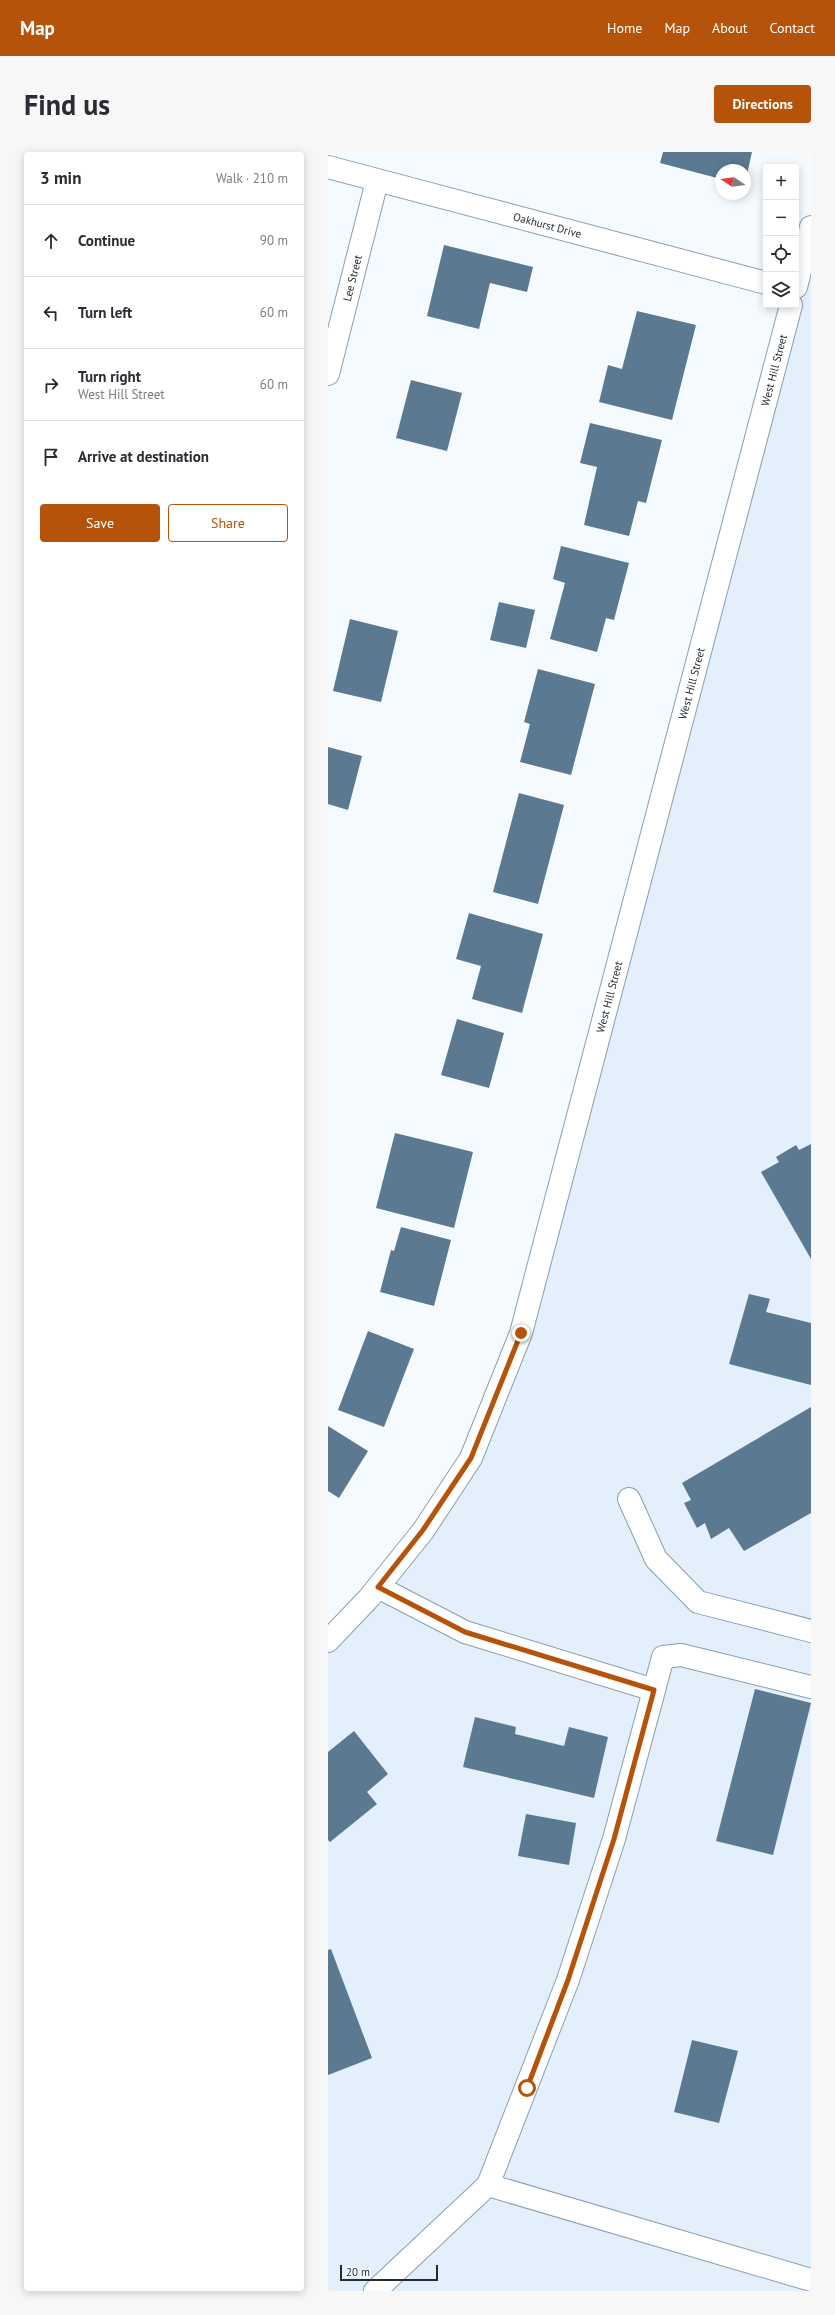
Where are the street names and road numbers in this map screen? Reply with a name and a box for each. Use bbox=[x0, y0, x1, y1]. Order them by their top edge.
street label: Oakhurst Drive bbox=[512, 209, 583, 241]
street label: Lee Street bbox=[340, 253, 365, 303]
street label: West Hill Street bbox=[758, 333, 790, 407]
street label: West Hill Street bbox=[675, 646, 708, 721]
street label: West Hill Street bbox=[593, 959, 625, 1034]

